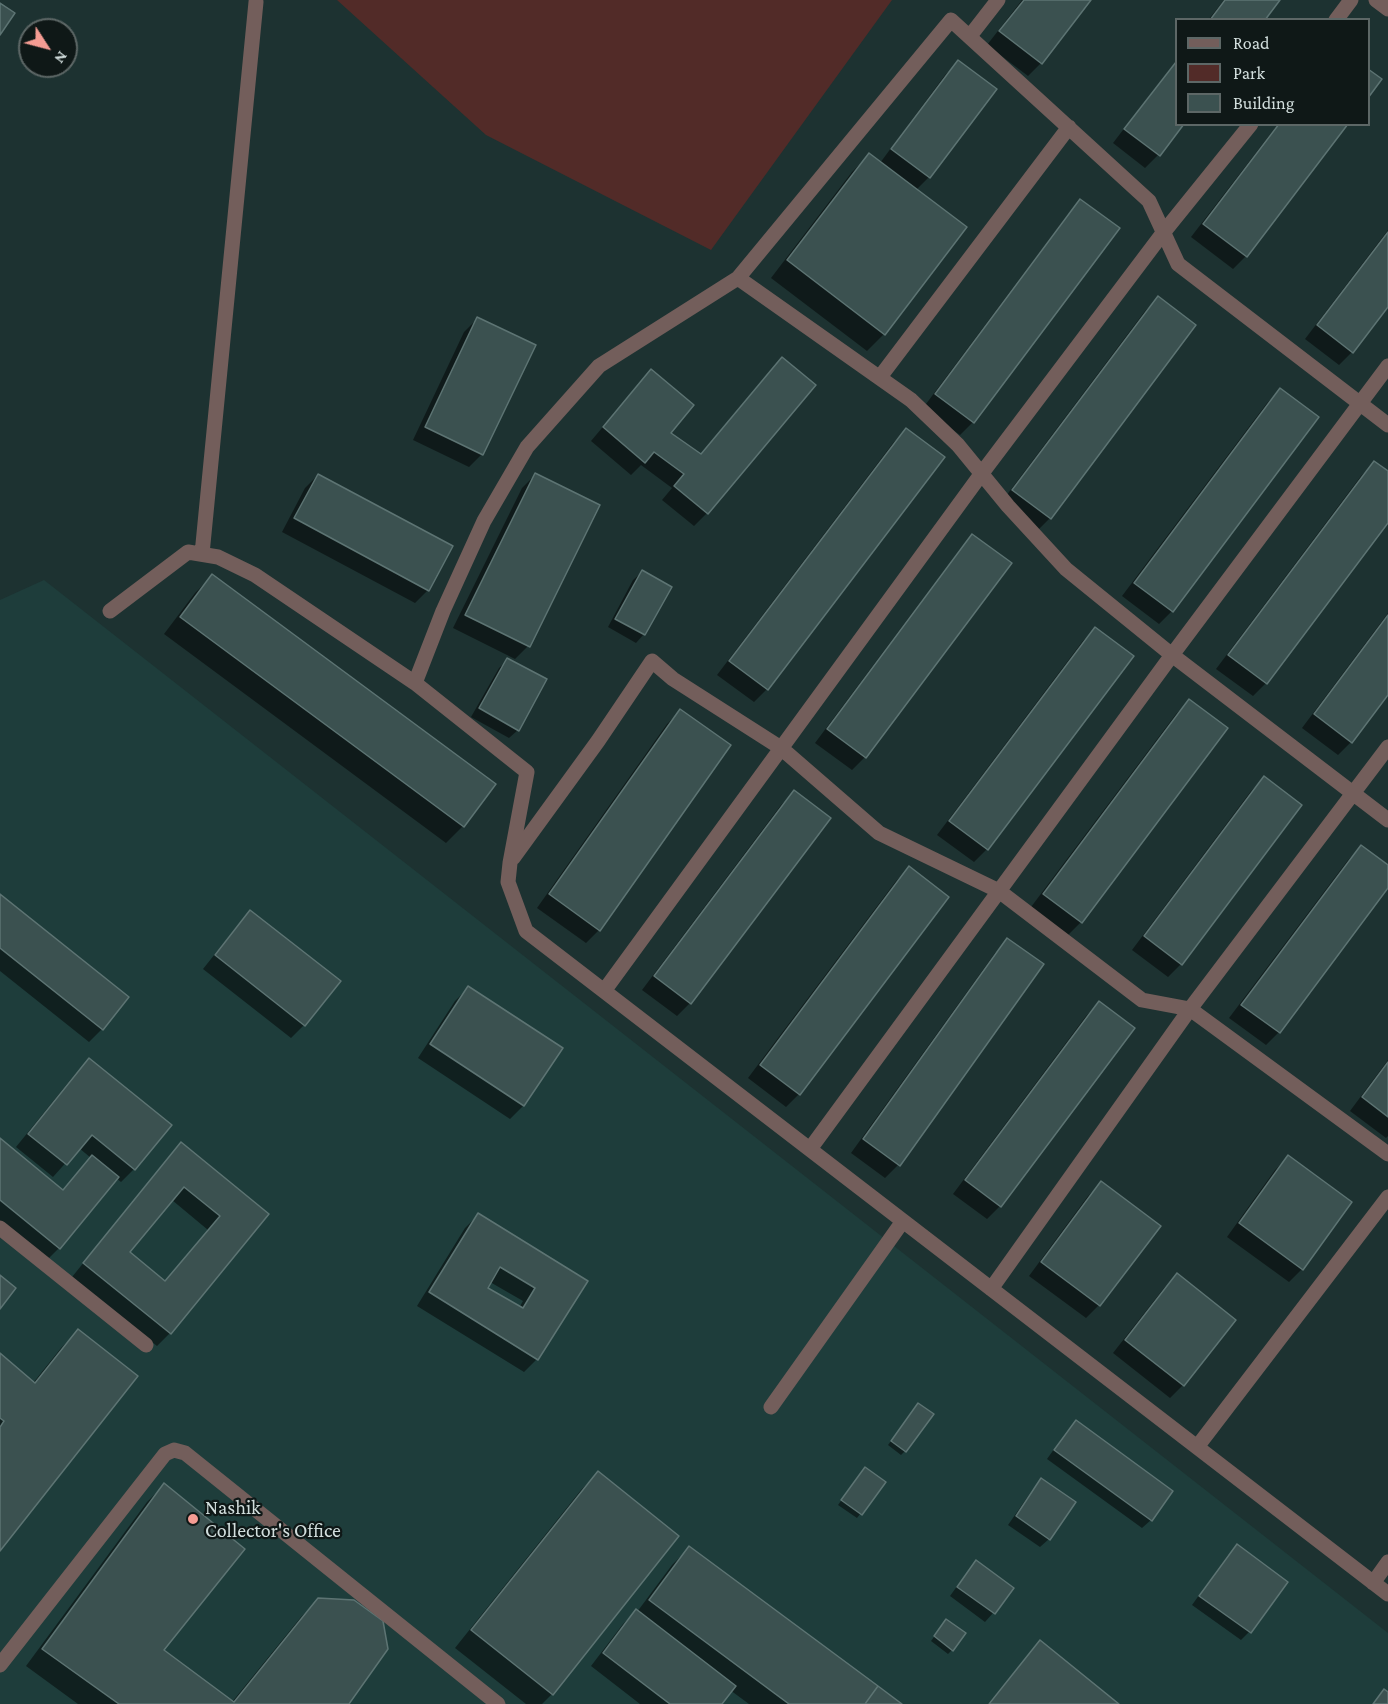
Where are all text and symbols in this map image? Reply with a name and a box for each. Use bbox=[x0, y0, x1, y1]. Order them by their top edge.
north arrow bbox=[18, 18, 78, 78]
legend bbox=[1175, 18, 1370, 126]
text: Road bbox=[1233, 33, 1270, 53]
text: N bbox=[51, 48, 71, 67]
text: Park bbox=[1233, 63, 1265, 83]
text: Building bbox=[1233, 93, 1294, 113]
place label: Nashik Collector's Office bbox=[205, 1496, 341, 1543]
marker: Nashik Collector's Office bbox=[186, 1512, 200, 1526]

